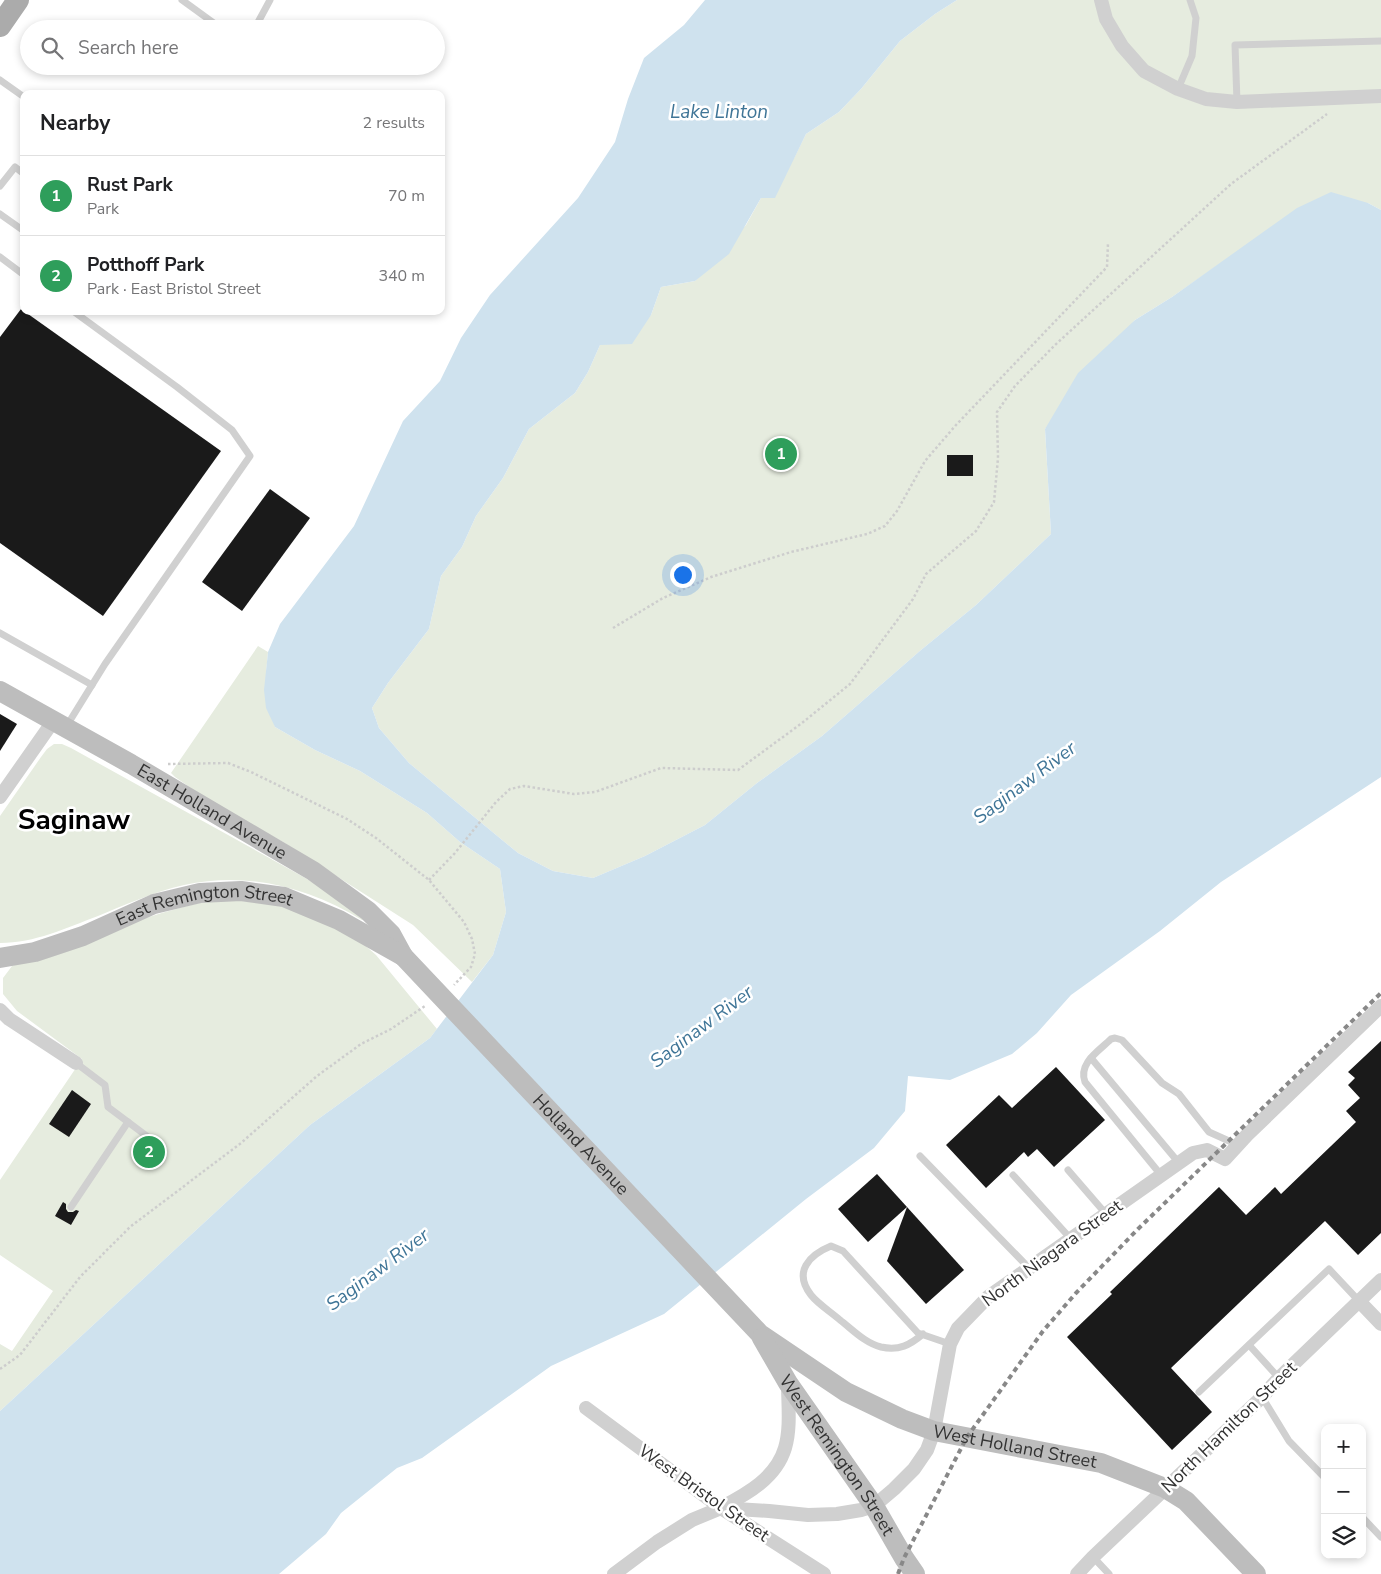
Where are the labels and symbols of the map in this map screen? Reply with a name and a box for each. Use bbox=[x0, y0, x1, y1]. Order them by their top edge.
water label: Lake Linton bbox=[670, 99, 768, 125]
pin: 1 bbox=[765, 435, 797, 473]
your location bbox=[670, 562, 696, 588]
water label: Saginaw River bbox=[968, 735, 1082, 830]
street label: East Holland Avenue bbox=[133, 758, 291, 865]
district label: Saginaw bbox=[18, 801, 130, 839]
street label: East Remington Street bbox=[112, 879, 298, 932]
water label: Saginaw River bbox=[645, 979, 759, 1074]
street label: Holland Avenue bbox=[527, 1089, 635, 1200]
pin: 2 bbox=[133, 1133, 165, 1171]
street label: North Niagara Street bbox=[977, 1193, 1128, 1312]
water label: Saginaw River bbox=[321, 1222, 435, 1317]
street label: North Hamilton Street bbox=[1156, 1356, 1302, 1498]
street label: West Remington Street bbox=[774, 1370, 901, 1540]
street label: West Holland Street bbox=[931, 1419, 1099, 1474]
street label: West Bristol Street bbox=[634, 1439, 775, 1548]

